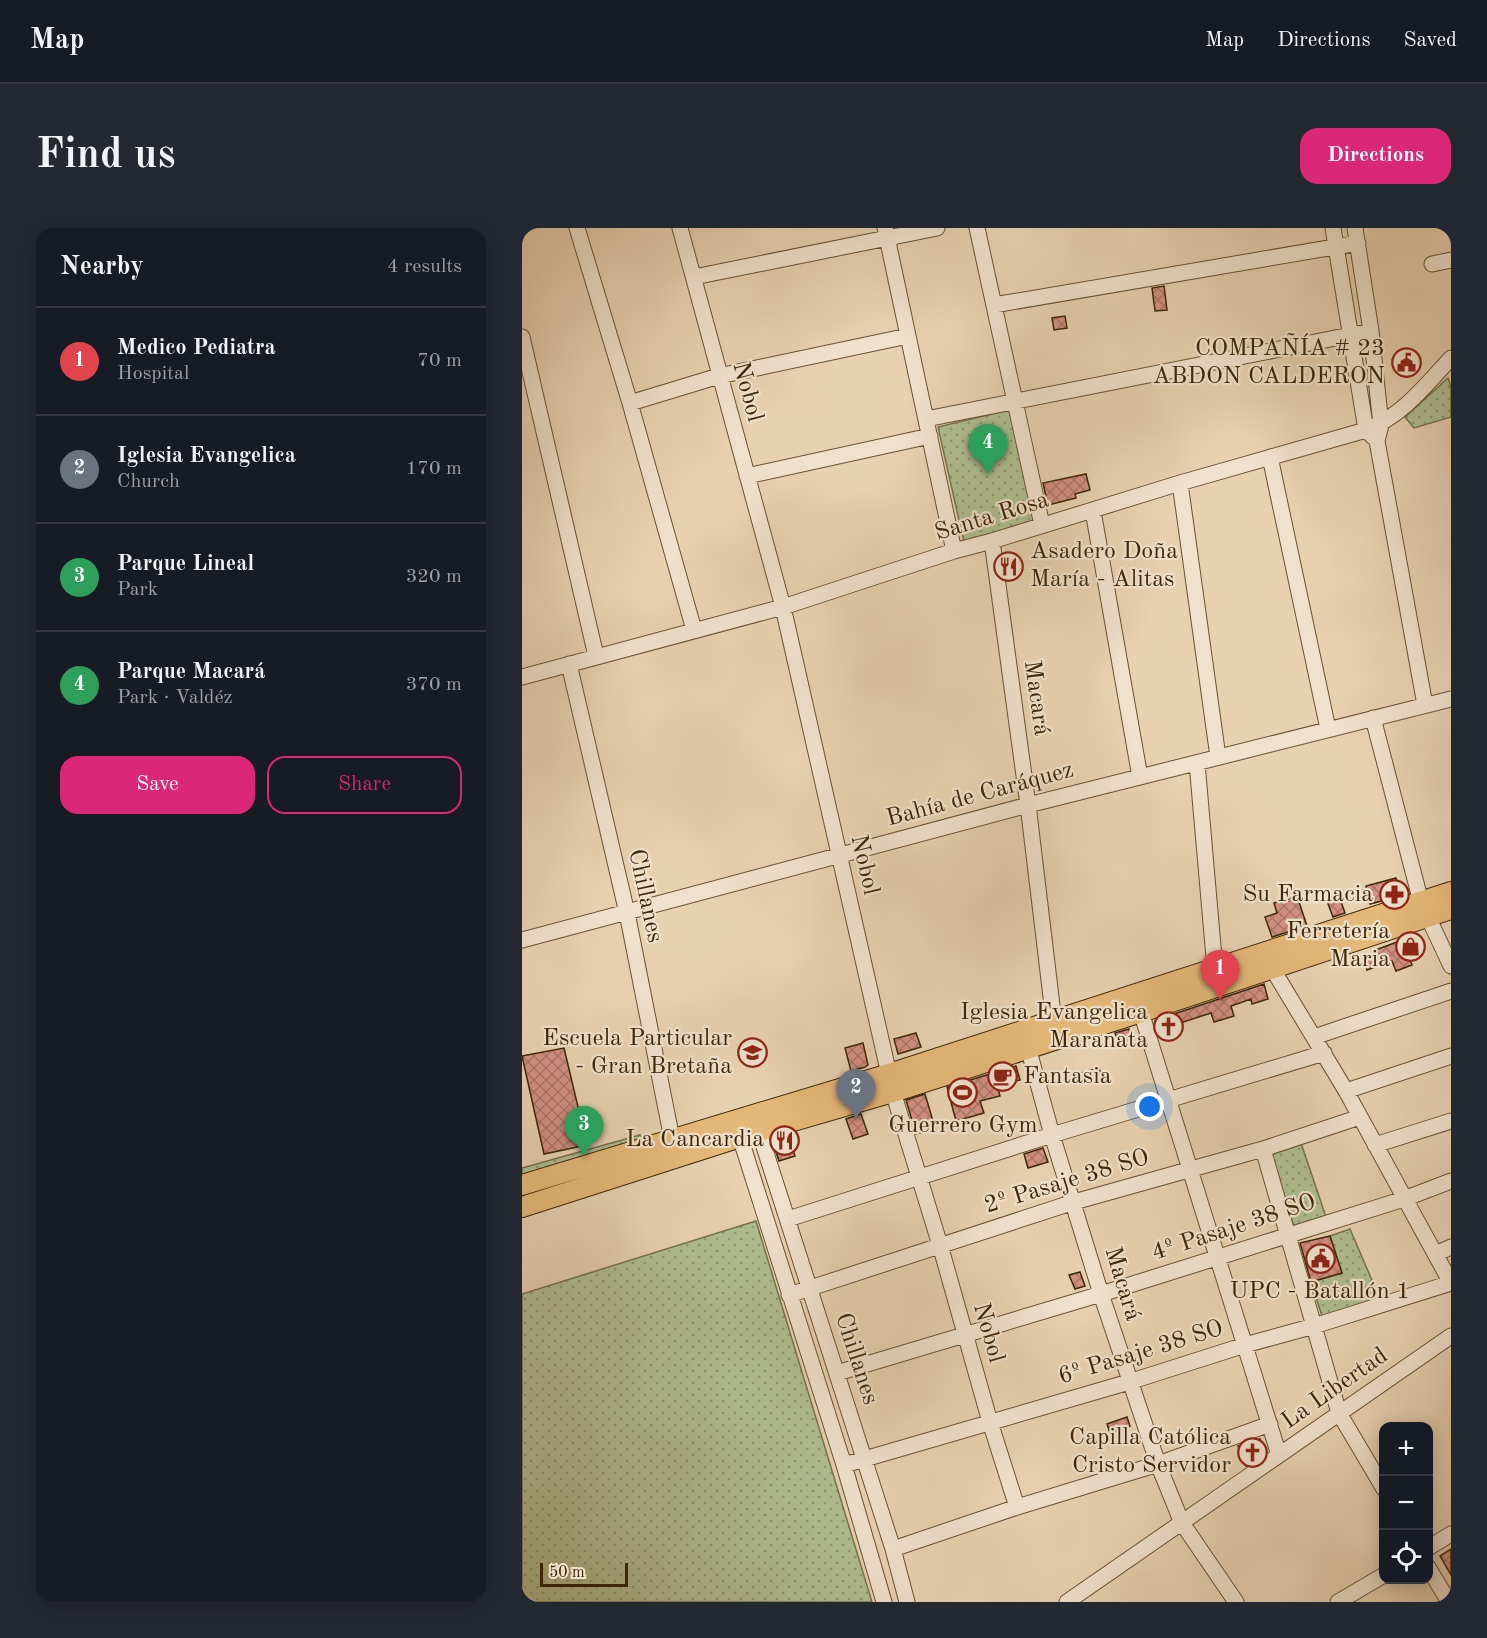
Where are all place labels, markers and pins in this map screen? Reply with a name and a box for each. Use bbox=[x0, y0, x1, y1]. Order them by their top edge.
place label: COMPAÑÍA # 23 ABDON CALDERON bbox=[1152, 332, 1385, 389]
public building icon: COMPAÑÍA # 23 ABDON CALDERON bbox=[1390, 347, 1422, 379]
pin: 4 bbox=[968, 424, 1008, 474]
place label: Asadero Doña María - Alitas bbox=[1030, 540, 1178, 592]
restaurant icon: Asadero Doña María - Alitas bbox=[993, 550, 1025, 582]
pharmacy icon: Su Farmacia bbox=[1378, 879, 1410, 911]
place label: Su Farmacia bbox=[1242, 883, 1373, 907]
place label: Ferretería Maria bbox=[1286, 920, 1390, 972]
shop icon: Ferretería Maria bbox=[1395, 930, 1427, 962]
pin: 1 bbox=[1200, 950, 1240, 1000]
place label: Iglesia Evangelica Maranata bbox=[960, 1001, 1148, 1053]
church icon: Iglesia Evangelica Maranata bbox=[1153, 1011, 1185, 1043]
place label: Escuela Particular - Gran Bretaña bbox=[542, 1027, 732, 1079]
school or university icon: Escuela Particular - Gran Bretaña bbox=[737, 1037, 769, 1069]
cafe icon: Fantasia bbox=[986, 1061, 1018, 1093]
place label: Fantasia bbox=[1023, 1065, 1112, 1089]
pin: 2 bbox=[836, 1070, 876, 1119]
sports icon: Guerrero Gym bbox=[947, 1077, 979, 1109]
pin: 3 bbox=[564, 1106, 604, 1156]
place label: Guerrero Gym bbox=[888, 1114, 1038, 1138]
restaurant icon: La Cancardia bbox=[769, 1124, 801, 1156]
place label: La Cancardia bbox=[625, 1128, 764, 1152]
public building icon: UPC - Batallón 1 bbox=[1304, 1243, 1336, 1275]
place label: UPC - Batallón 1 bbox=[1230, 1280, 1410, 1304]
place label: Capilla Católica Cristo Servidor bbox=[1069, 1426, 1231, 1478]
church icon: Capilla Católica Cristo Servidor bbox=[1236, 1436, 1268, 1468]

